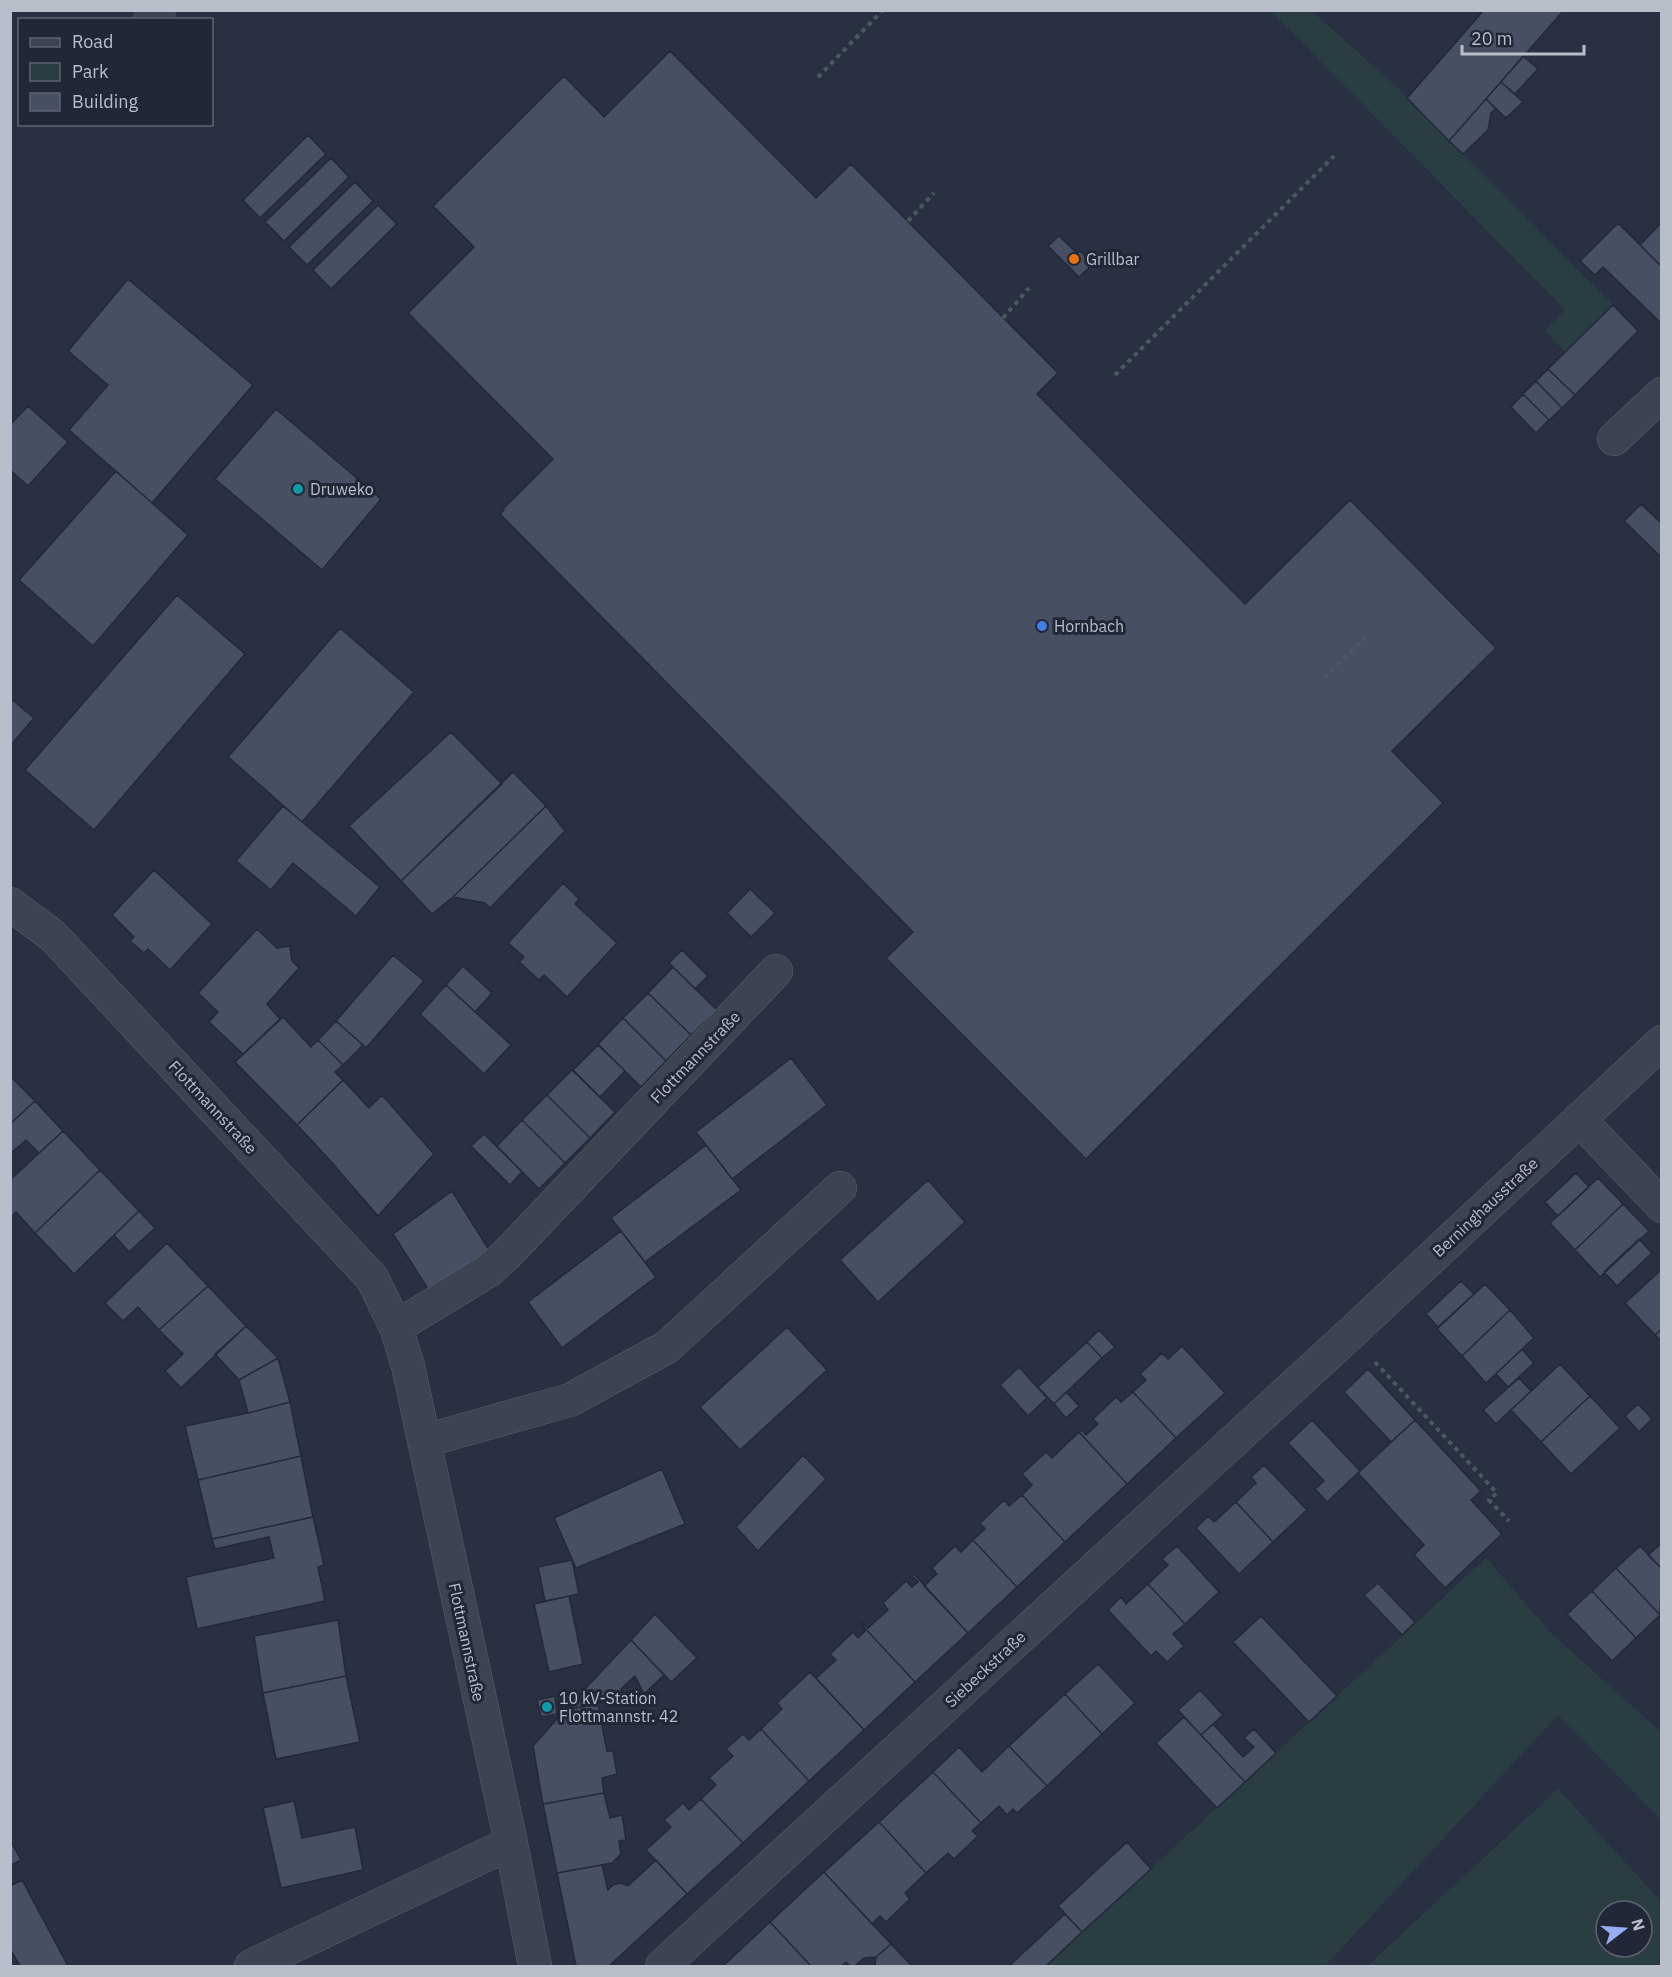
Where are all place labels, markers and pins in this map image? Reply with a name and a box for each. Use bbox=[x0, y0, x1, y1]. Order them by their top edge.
place label: Grillbar bbox=[1086, 249, 1139, 269]
marker: Grillbar bbox=[1067, 252, 1081, 266]
place label: Druweko bbox=[310, 479, 374, 499]
marker: Druweko bbox=[291, 482, 305, 496]
place label: Hornbach bbox=[1054, 616, 1124, 636]
marker: Hornbach bbox=[1035, 619, 1049, 633]
place label: 10 kV-Station Flottmannstr. 42 bbox=[559, 1688, 678, 1726]
marker: 10 kV-Station Flottmannstr. 42 bbox=[540, 1700, 554, 1714]

